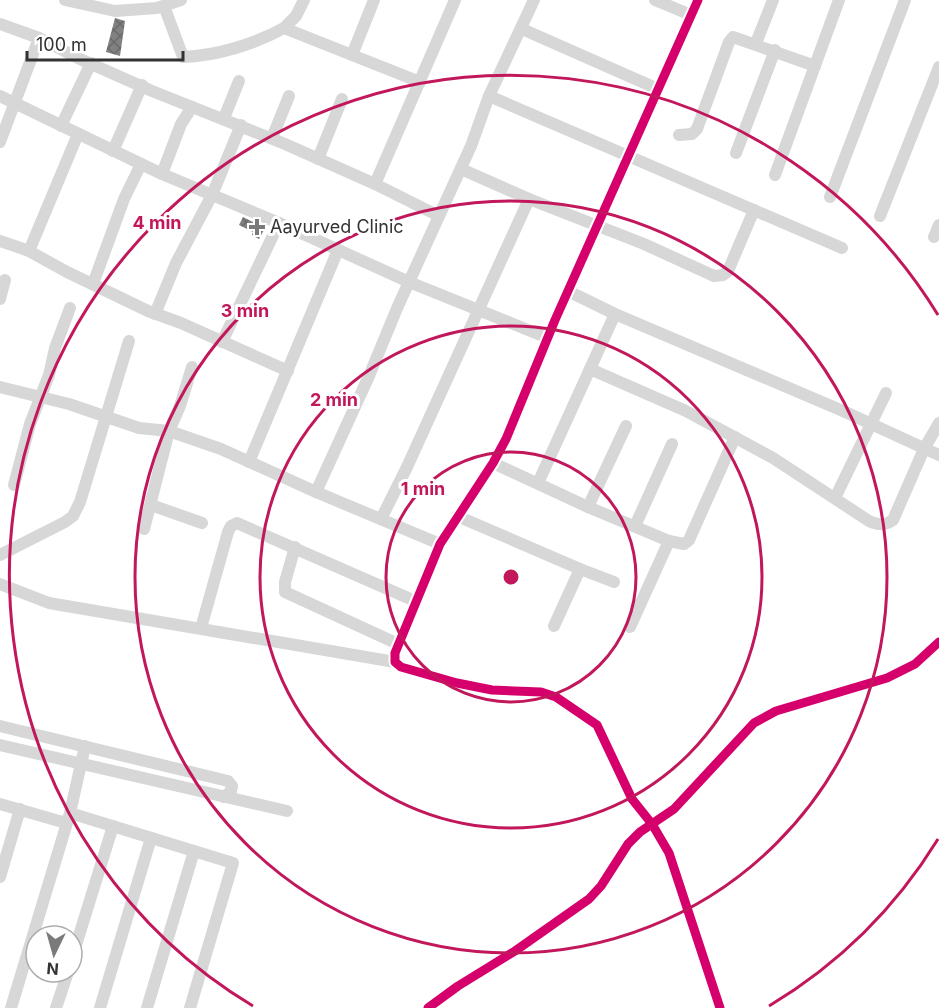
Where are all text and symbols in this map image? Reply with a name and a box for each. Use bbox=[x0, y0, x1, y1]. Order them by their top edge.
scale bar bbox=[27, 24, 183, 62]
text: 100 m bbox=[36, 34, 87, 55]
text: 4 min bbox=[133, 212, 181, 233]
place label: Aayurved Clinic bbox=[270, 216, 404, 237]
marker: Aayurved Clinic bbox=[248, 218, 266, 236]
text: 3 min bbox=[221, 300, 269, 321]
text: 2 min bbox=[310, 389, 358, 410]
text: 1 min bbox=[401, 478, 445, 499]
centre of rings bbox=[501, 567, 521, 587]
north arrow bbox=[24, 924, 84, 984]
text: N bbox=[46, 958, 60, 979]

